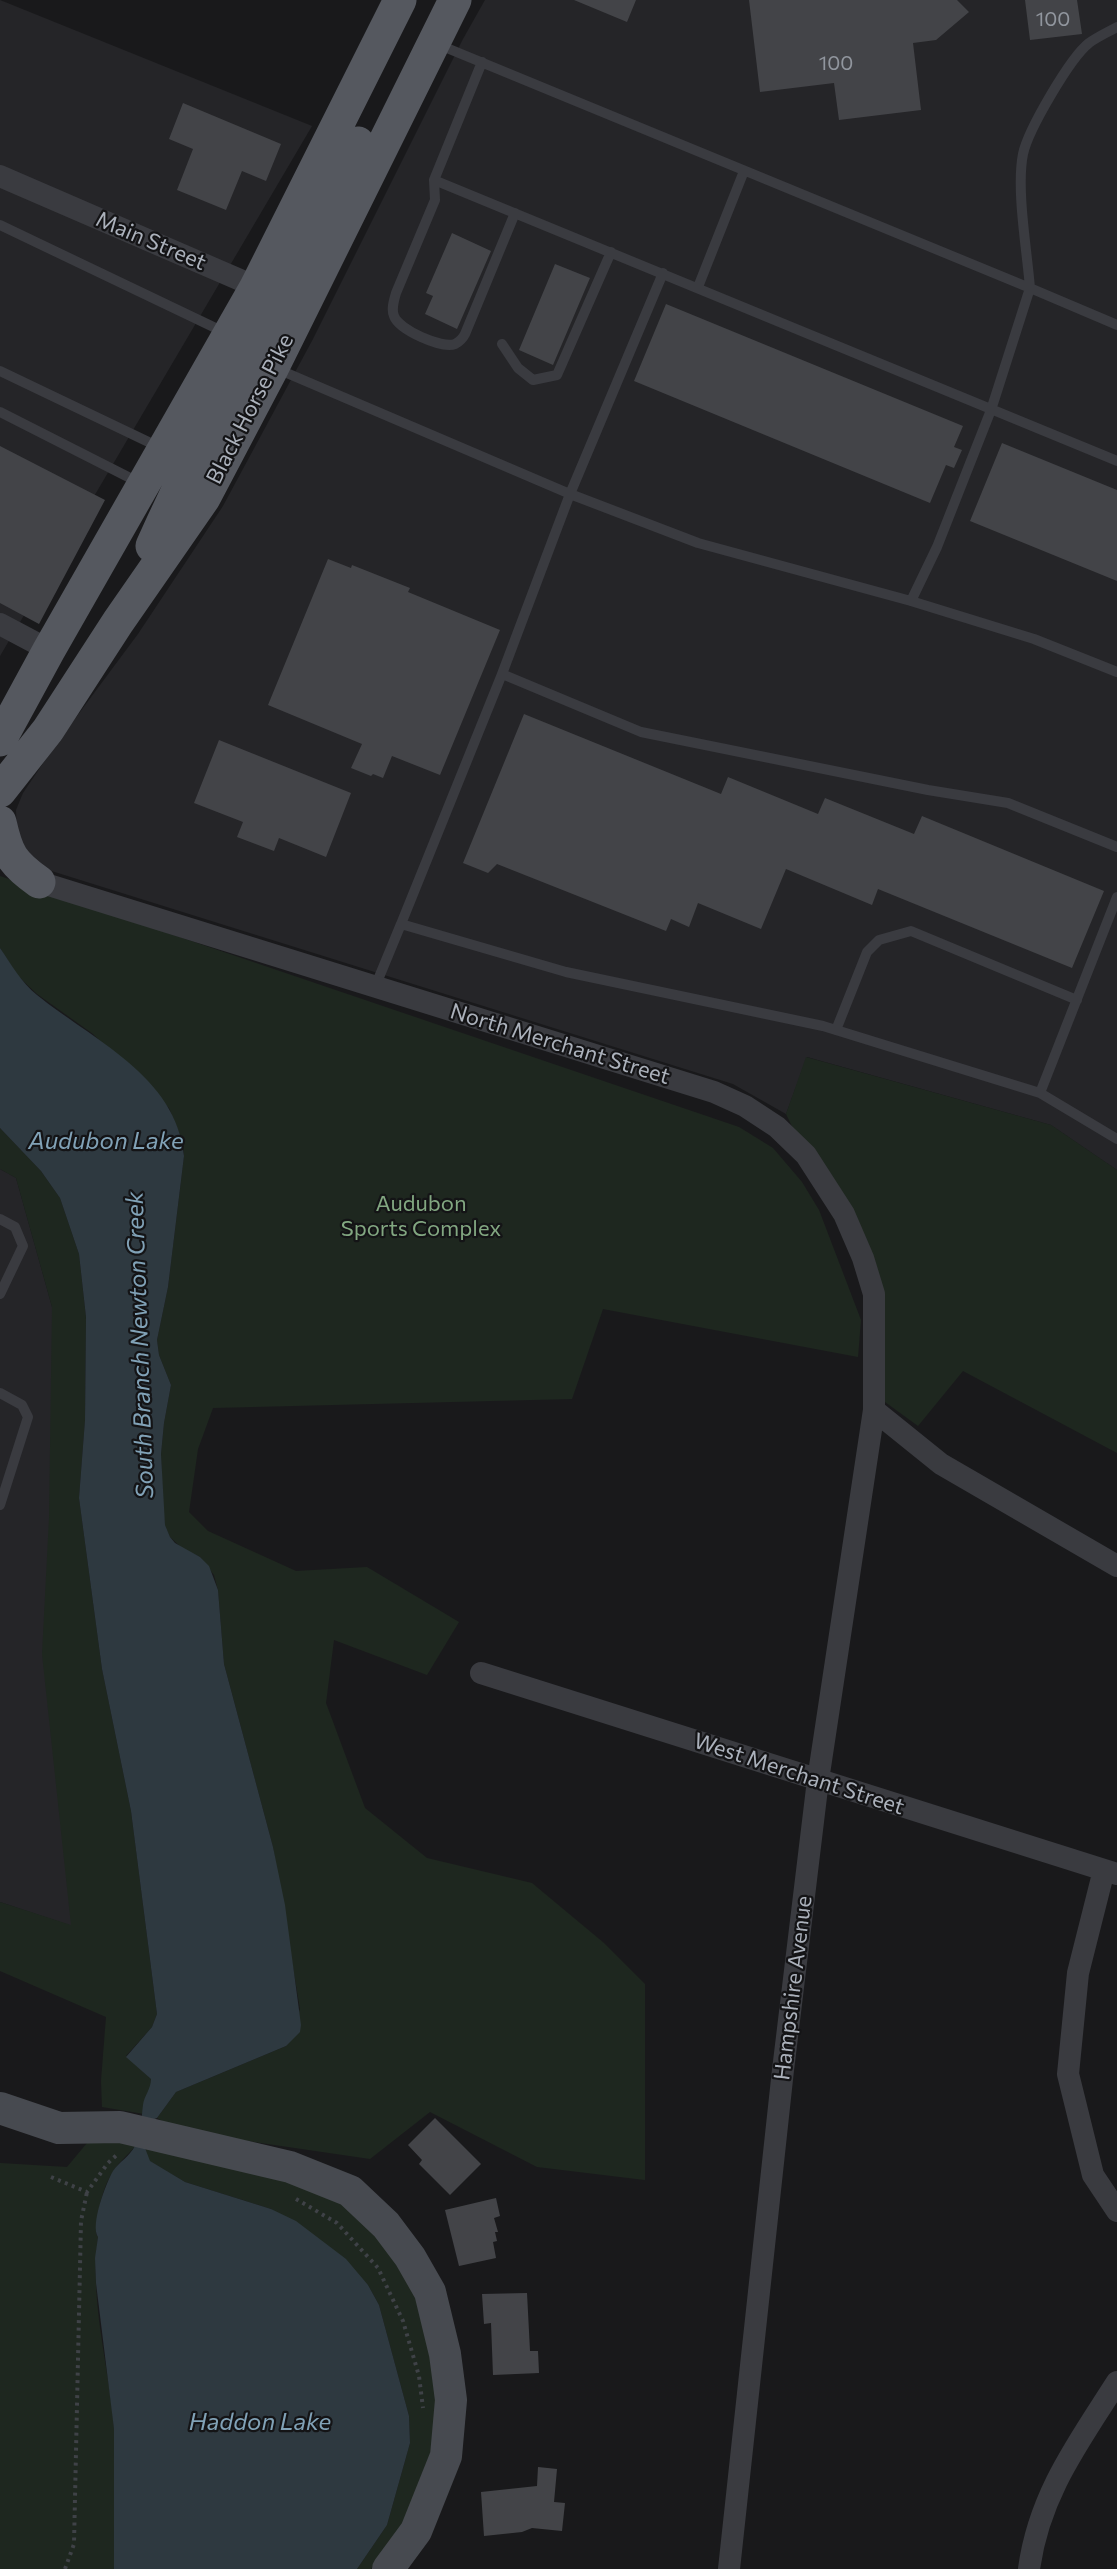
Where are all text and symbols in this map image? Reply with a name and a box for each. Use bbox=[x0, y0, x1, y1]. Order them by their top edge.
house number: 100 bbox=[1036, 7, 1070, 31]
house number: 100 bbox=[819, 51, 853, 75]
street label: Main Street bbox=[92, 206, 210, 276]
street label: Black Horse Pike bbox=[201, 330, 299, 488]
street label: North Merchant Street bbox=[447, 998, 673, 1090]
water label: Audubon Lake bbox=[28, 1127, 184, 1155]
water label: South Branch Newton Creek bbox=[120, 1191, 160, 1499]
park label: Audubon Sports Complex bbox=[341, 1191, 501, 1242]
street label: West Merchant Street bbox=[690, 1727, 908, 1821]
street label: Hampshire Avenue bbox=[769, 1894, 817, 2082]
water label: Haddon Lake bbox=[189, 2408, 331, 2436]

